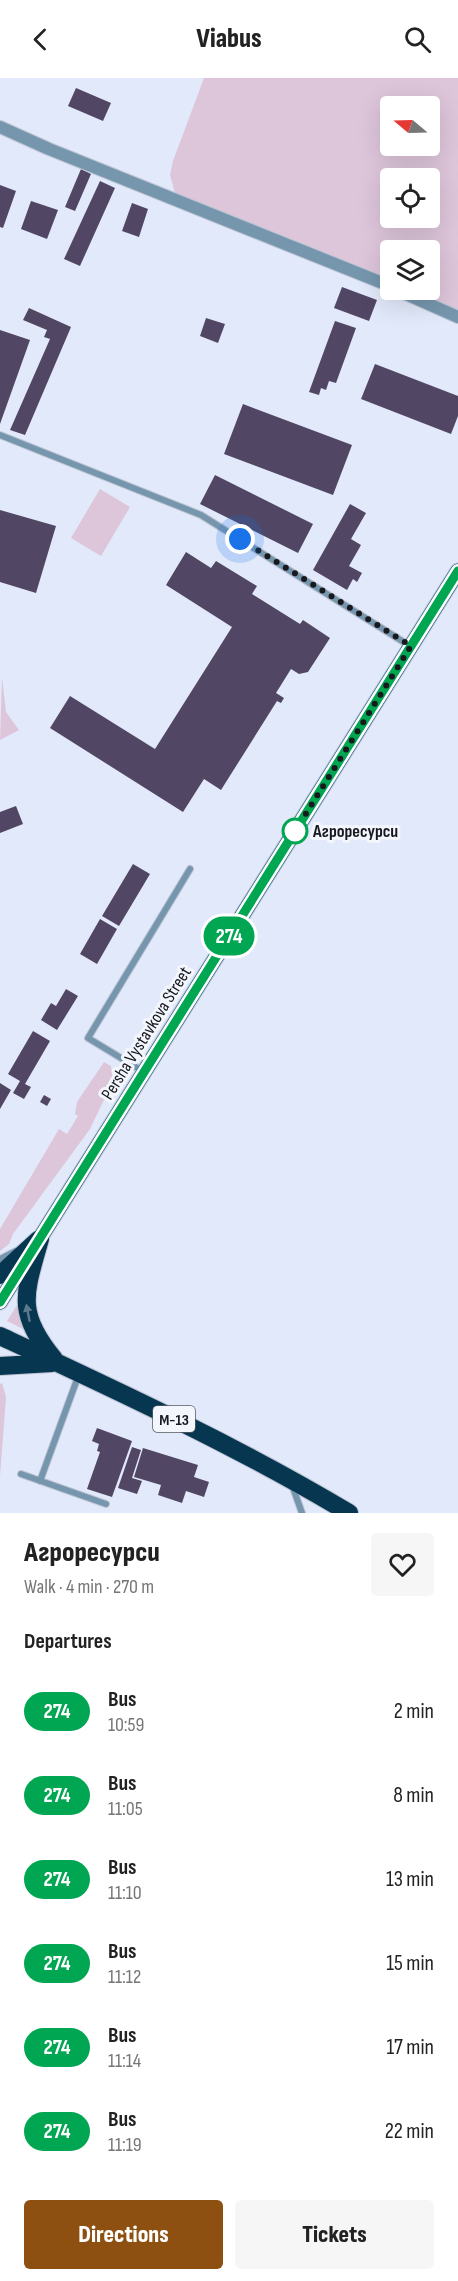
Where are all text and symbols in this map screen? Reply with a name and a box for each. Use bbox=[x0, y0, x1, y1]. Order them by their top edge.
icon: back bbox=[24, 23, 57, 56]
text: Viabus bbox=[196, 23, 262, 55]
icon: search bbox=[401, 23, 434, 56]
north arrow bbox=[380, 96, 440, 156]
map controls bbox=[380, 96, 440, 300]
button: locate bbox=[380, 168, 440, 228]
button: layers bbox=[380, 240, 440, 300]
your location bbox=[225, 524, 255, 554]
marker: Агроресурси bbox=[282, 818, 308, 844]
place label: Агроресурси bbox=[312, 821, 398, 842]
line badge: 274 bbox=[194, 916, 264, 956]
text: 274 bbox=[216, 924, 242, 949]
street label: Persha Vystavkova Street bbox=[97, 963, 196, 1104]
one-way arrow bbox=[23, 1303, 32, 1322]
road number: М-13 bbox=[153, 1406, 195, 1432]
button: heart bbox=[371, 1533, 434, 1596]
text: Агроресурси bbox=[24, 1536, 160, 1569]
text: Walk · 4 min · 270 m bbox=[24, 1575, 154, 1599]
text: Departures bbox=[24, 1628, 112, 1655]
text: Bus bbox=[108, 1686, 137, 1713]
text: 2 min bbox=[394, 1698, 434, 1725]
text: 274 bbox=[44, 1699, 70, 1724]
text: 10:59 bbox=[108, 1713, 144, 1737]
text: Bus bbox=[108, 1770, 137, 1797]
text: 8 min bbox=[393, 1782, 434, 1809]
text: 274 bbox=[44, 1783, 70, 1808]
text: 11:05 bbox=[108, 1797, 143, 1821]
text: Bus bbox=[108, 1854, 137, 1881]
text: 13 min bbox=[386, 1866, 434, 1893]
text: 274 bbox=[44, 1867, 70, 1892]
text: 11:10 bbox=[108, 1881, 142, 1905]
text: Bus bbox=[108, 1938, 137, 1965]
text: 15 min bbox=[386, 1950, 434, 1977]
text: 274 bbox=[44, 1951, 70, 1976]
text: 11:12 bbox=[108, 1965, 141, 1989]
text: Bus bbox=[108, 2022, 137, 2049]
text: 17 min bbox=[386, 2034, 434, 2061]
text: 274 bbox=[44, 2035, 70, 2060]
text: 11:14 bbox=[108, 2049, 141, 2073]
text: Bus bbox=[108, 2106, 137, 2133]
text: 22 min bbox=[385, 2118, 434, 2145]
text: 274 bbox=[44, 2119, 70, 2144]
text: 11:19 bbox=[108, 2133, 142, 2157]
button: Directions bbox=[24, 2200, 223, 2269]
button: Tickets bbox=[235, 2200, 434, 2269]

